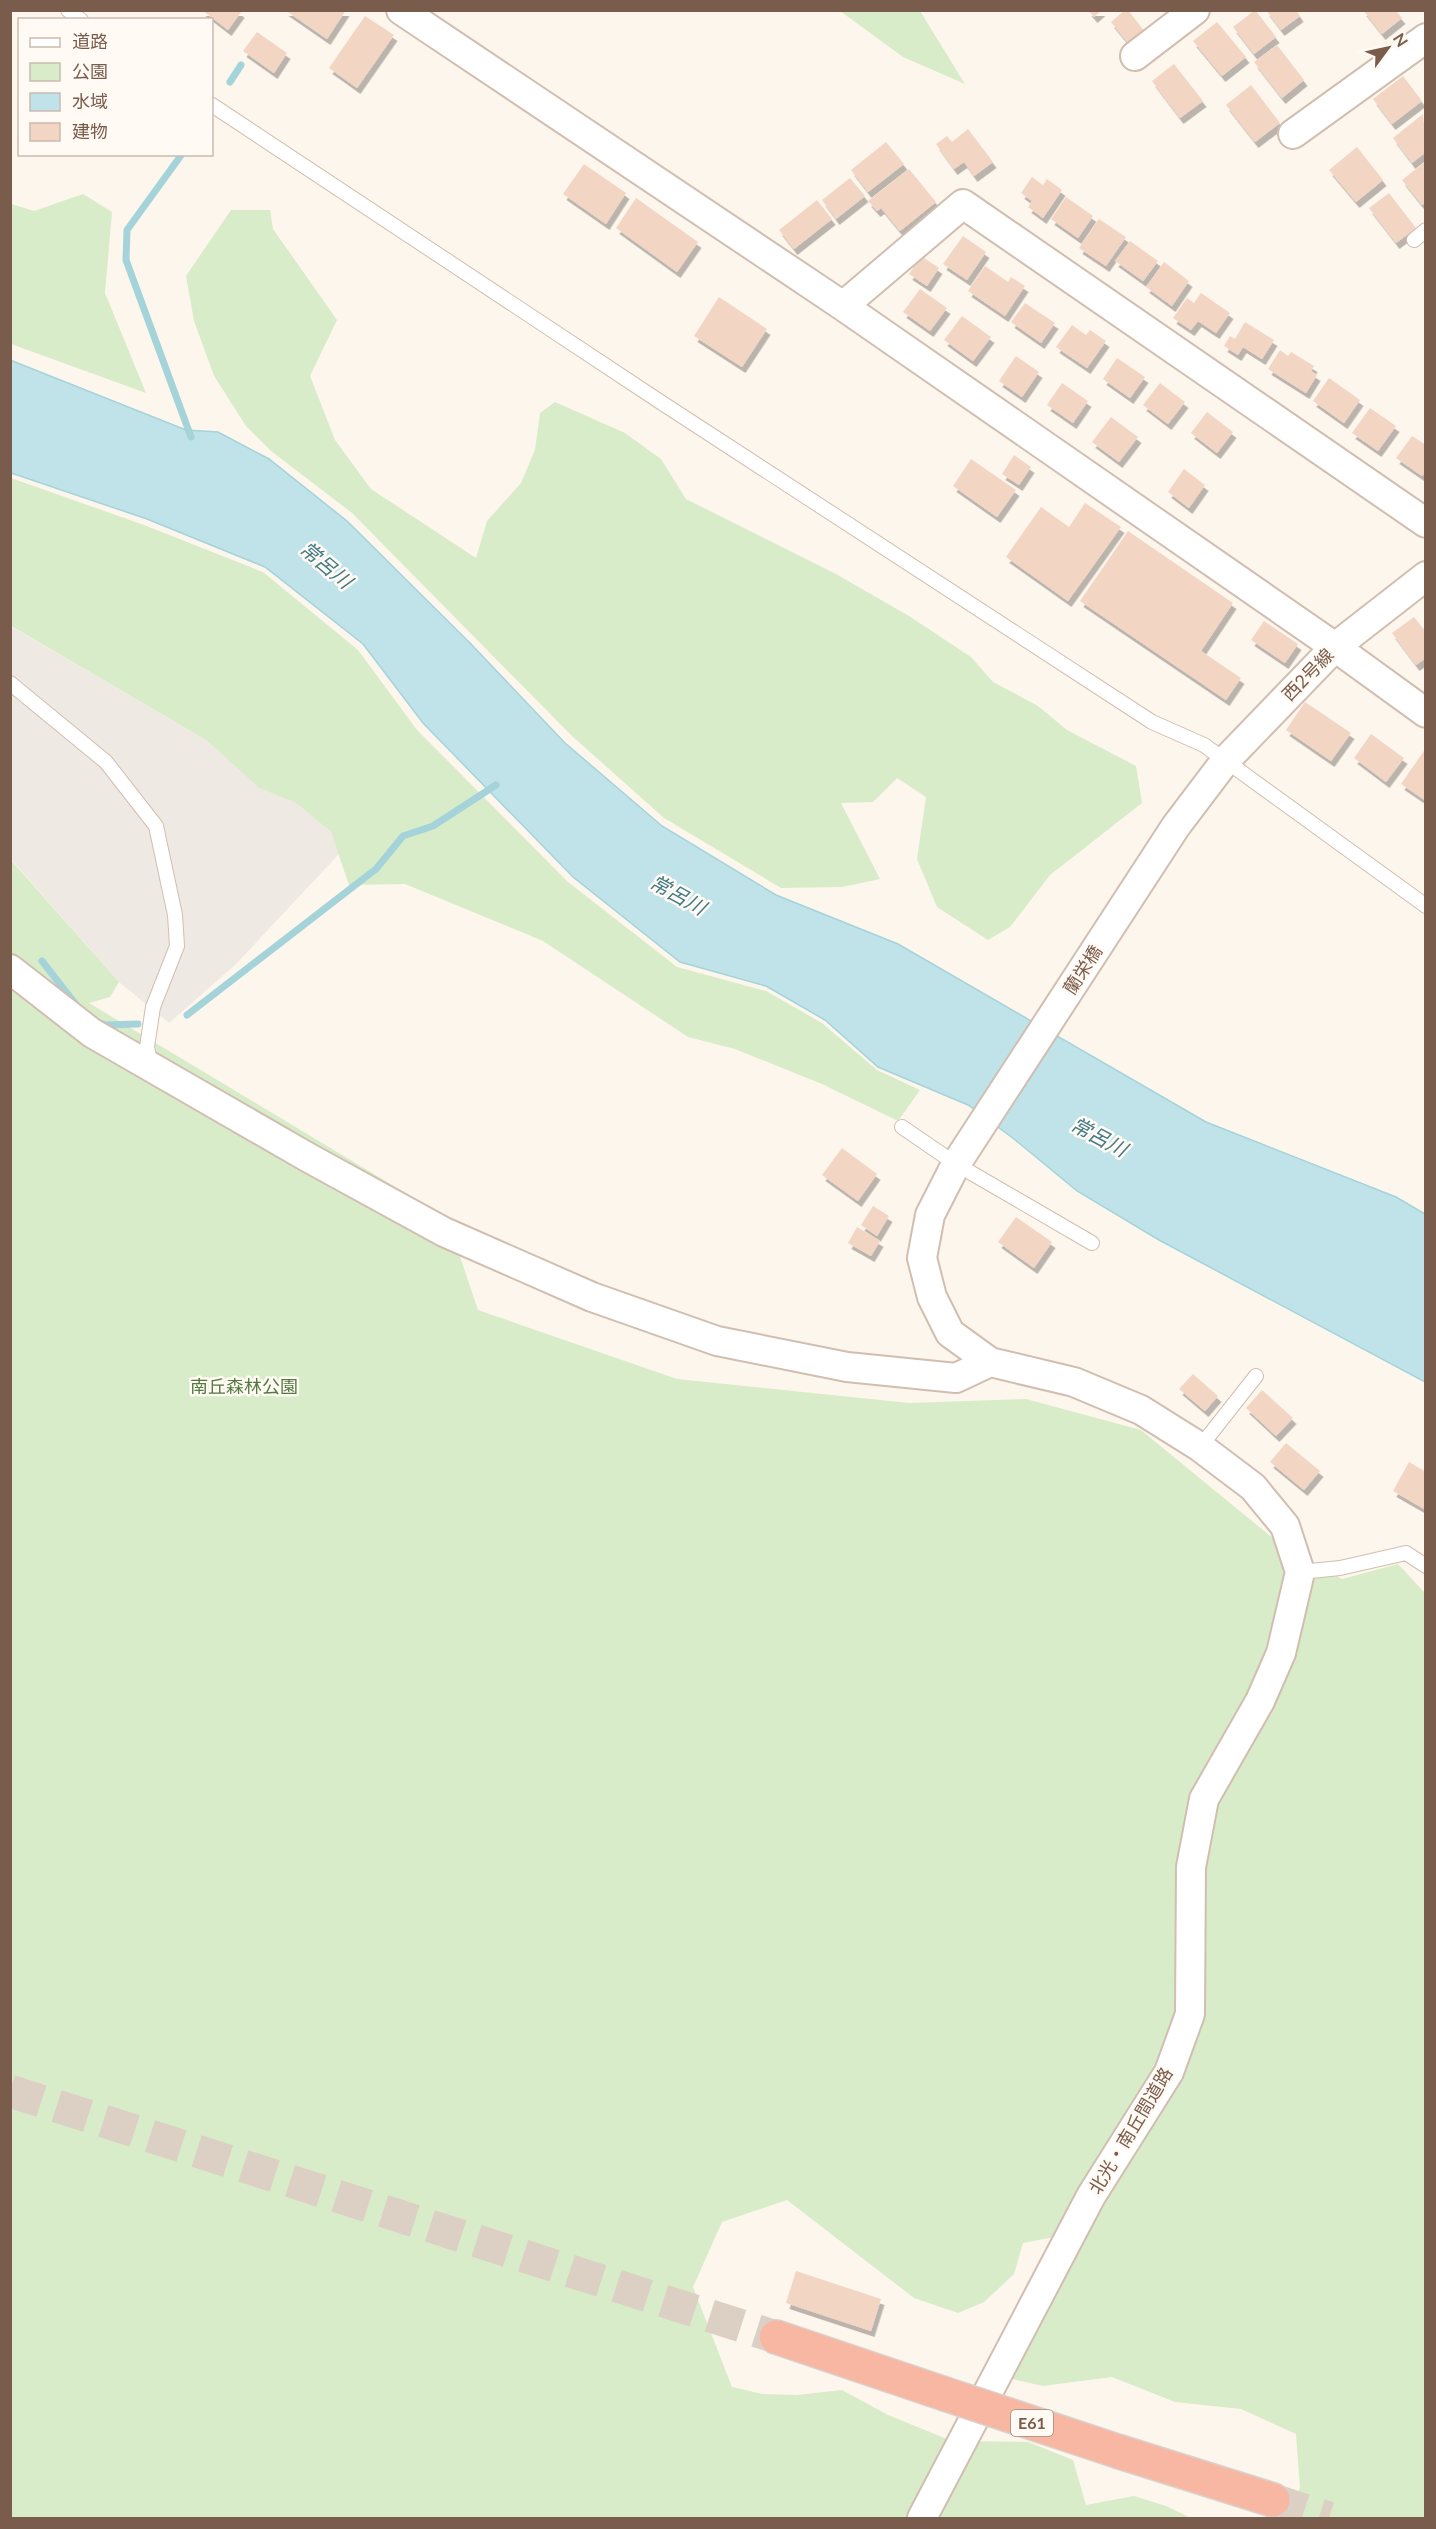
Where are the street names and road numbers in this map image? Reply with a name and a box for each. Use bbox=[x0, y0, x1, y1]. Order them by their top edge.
street label: 西2号線 bbox=[1277, 643, 1338, 705]
street label: 蘭栄橋 bbox=[1058, 941, 1106, 998]
street label: 北光・南丘間道路 bbox=[1084, 2063, 1177, 2198]
road number: E61 bbox=[1011, 2410, 1053, 2436]

